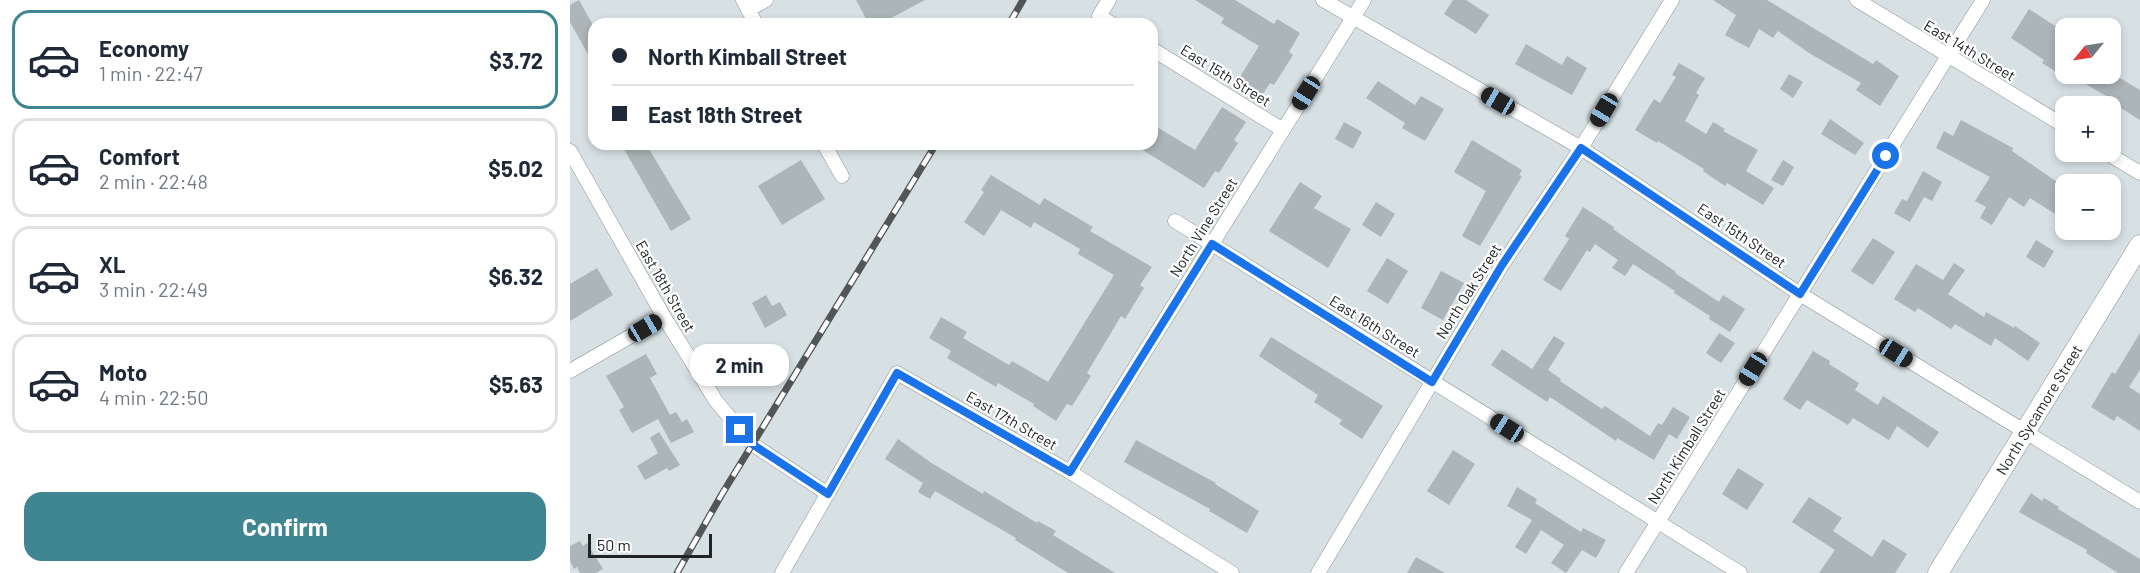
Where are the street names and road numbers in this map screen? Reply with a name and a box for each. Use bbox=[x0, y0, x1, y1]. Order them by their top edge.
street label: East 14th Street bbox=[1921, 16, 2019, 84]
street label: East 15th Street bbox=[1178, 40, 1274, 110]
street label: North Vine Street bbox=[1165, 174, 1241, 280]
street label: East 15th Street bbox=[1694, 199, 1790, 271]
street label: East 18th Street bbox=[632, 237, 700, 335]
street label: North Oak Street bbox=[1432, 240, 1504, 342]
street label: East 16th Street bbox=[1327, 291, 1423, 361]
street label: North Sycamore Street bbox=[1992, 341, 2086, 478]
street label: North Kimball Street bbox=[1643, 385, 1729, 507]
street label: East 17th Street bbox=[963, 387, 1061, 453]

